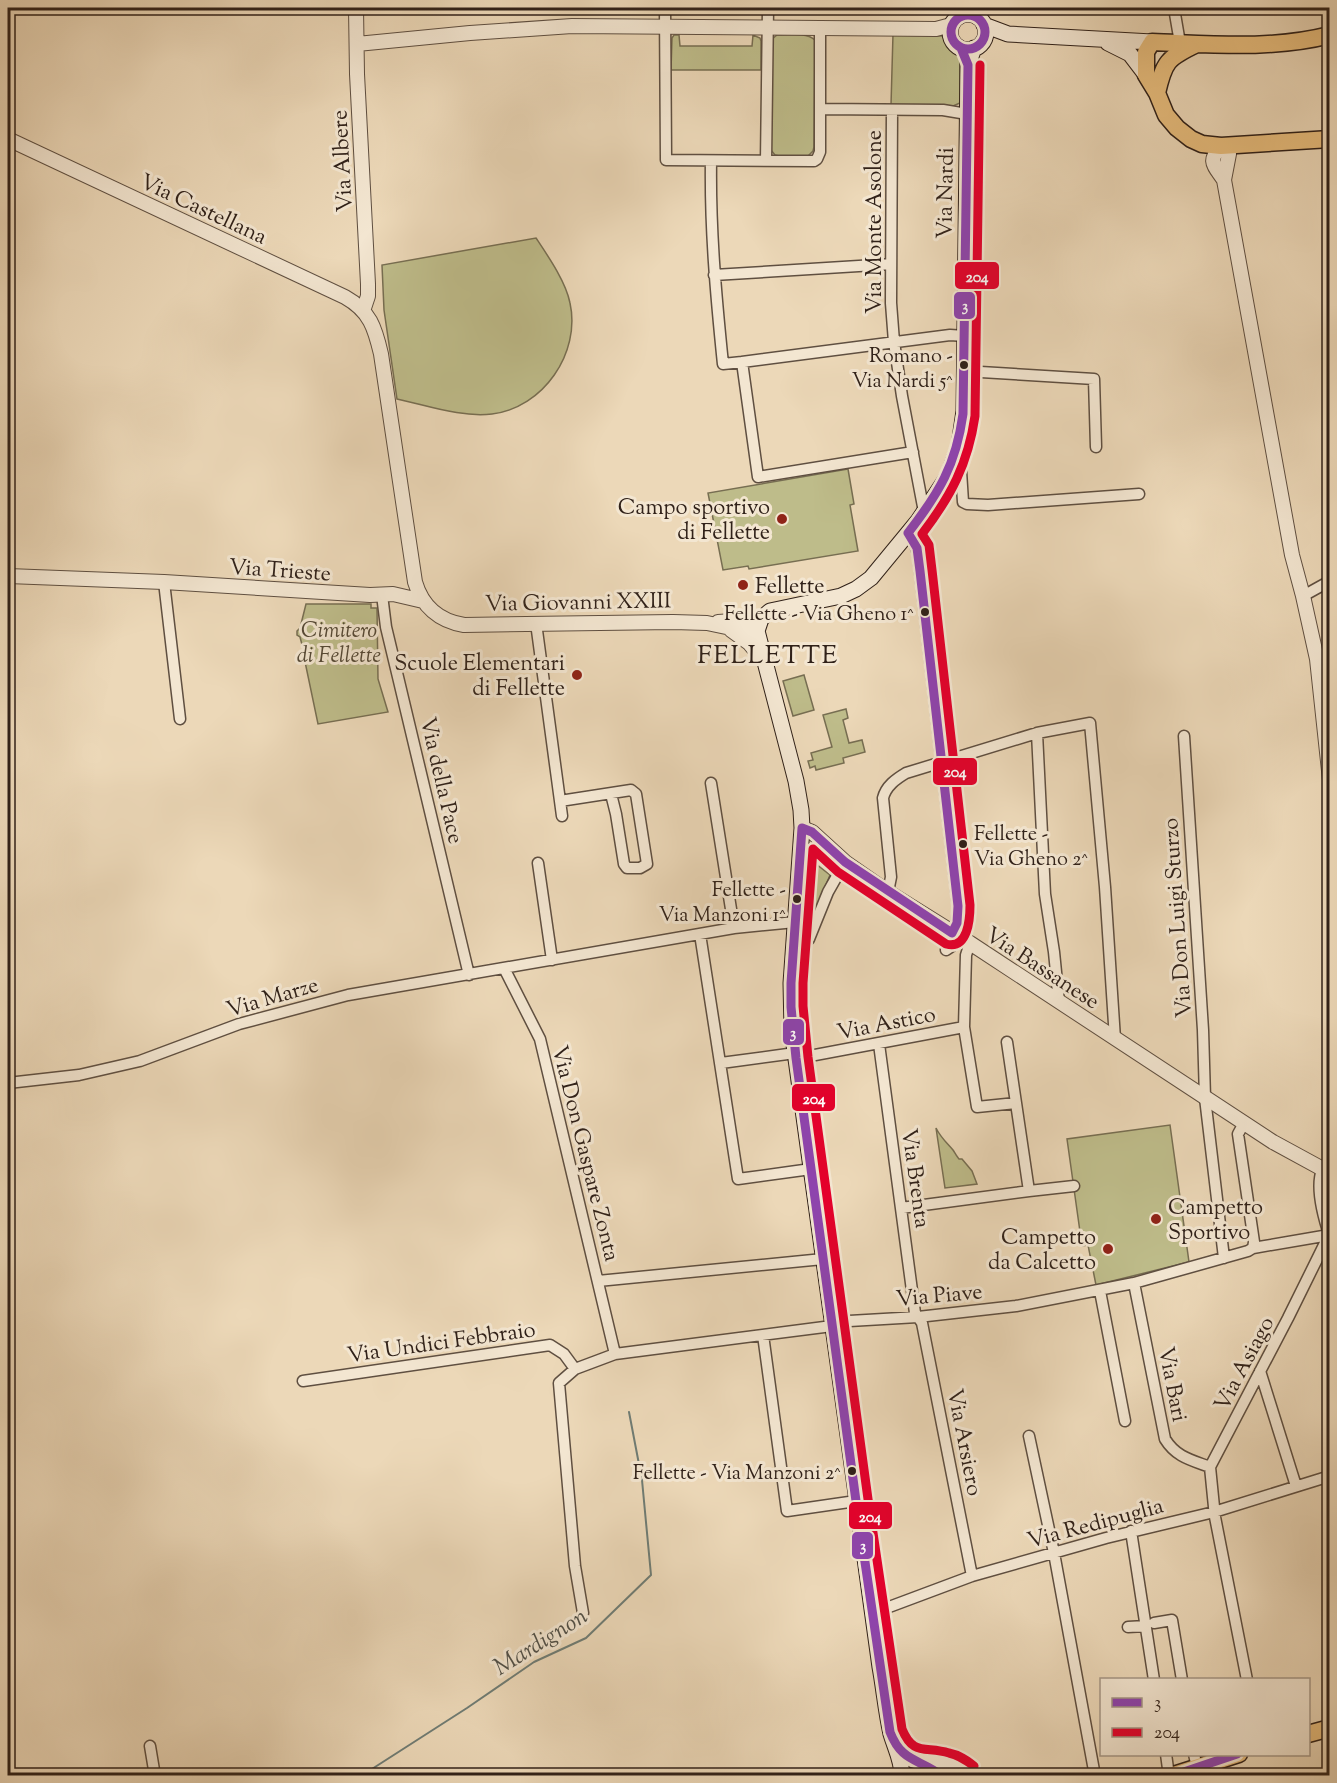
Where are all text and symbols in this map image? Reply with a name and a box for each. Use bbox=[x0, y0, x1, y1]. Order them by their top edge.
street label: Via Albere bbox=[325, 109, 363, 213]
street label: Via Monte Asolone bbox=[860, 130, 892, 314]
street label: Via Nardi bbox=[930, 147, 964, 239]
street label: Via Castellana bbox=[134, 167, 272, 254]
line badge: 204 bbox=[954, 261, 1000, 290]
text: 204 bbox=[965, 267, 989, 290]
line badge: 3 bbox=[953, 291, 976, 320]
text: 3 bbox=[962, 296, 969, 319]
place label: Romano - Via Nardi 5^ bbox=[852, 343, 953, 397]
marker: Romano - Via Nardi 5^ bbox=[958, 359, 970, 371]
place label: Campo sportivo di Fellette bbox=[618, 493, 770, 550]
marker: Campo sportivo di Fellette bbox=[775, 512, 789, 526]
street label: Via Trieste bbox=[228, 552, 332, 592]
place label: Fellette bbox=[755, 572, 825, 604]
marker: Fellette bbox=[736, 578, 750, 592]
street label: Via Giovanni XXIII bbox=[485, 586, 671, 622]
place label: Fellette - Via Gheno 1^ bbox=[724, 601, 914, 630]
marker: Fellette - Via Gheno 1^ bbox=[919, 606, 931, 618]
park label: Cimitero di Fellette bbox=[297, 616, 381, 673]
district label: FELLETTE bbox=[697, 638, 839, 675]
place label: Scuole Elementari di Fellette bbox=[394, 649, 565, 706]
marker: Scuole Elementari di Fellette bbox=[570, 668, 584, 682]
street label: Via della Pace bbox=[410, 714, 470, 847]
line badge: 204 bbox=[932, 757, 978, 786]
text: 204 bbox=[943, 762, 967, 785]
street label: Via Don Luigi Sturzo bbox=[1156, 817, 1202, 1019]
place label: Fellette - Via Gheno 2^ bbox=[974, 821, 1088, 875]
marker: Fellette - Via Gheno 2^ bbox=[957, 838, 969, 850]
place label: Fellette - Via Manzoni 1^ bbox=[659, 877, 786, 931]
marker: Fellette - Via Manzoni 1^ bbox=[791, 893, 803, 905]
street label: Via Bassanese bbox=[978, 920, 1105, 1019]
street label: Via Marze bbox=[223, 970, 323, 1027]
street label: Via Astico bbox=[835, 1000, 939, 1050]
line badge: 3 bbox=[782, 1018, 805, 1046]
text: 3 bbox=[790, 1023, 797, 1046]
street label: Via Don Gaspare Zonta bbox=[542, 1042, 626, 1265]
line badge: 204 bbox=[791, 1083, 836, 1112]
text: 204 bbox=[802, 1089, 826, 1112]
street label: Via Brenta bbox=[891, 1127, 937, 1230]
place label: Campetto Sportivo bbox=[1168, 1193, 1263, 1250]
marker: Campetto Sportivo bbox=[1149, 1212, 1163, 1226]
place label: Campetto da Calcetto bbox=[988, 1223, 1096, 1280]
marker: Campetto da Calcetto bbox=[1101, 1242, 1115, 1256]
street label: Via Piave bbox=[895, 1277, 984, 1317]
street label: Via Asiago bbox=[1207, 1312, 1284, 1417]
street label: Via Undici Febbraio bbox=[345, 1315, 538, 1373]
street label: Via Bari bbox=[1148, 1344, 1194, 1425]
street label: Via Arsiero bbox=[937, 1386, 989, 1499]
place label: Fellette - Via Manzoni 2^ bbox=[633, 1460, 841, 1489]
marker: Fellette - Via Manzoni 2^ bbox=[846, 1465, 858, 1477]
street label: Via Redipuglia bbox=[1024, 1491, 1167, 1558]
line badge: 204 bbox=[848, 1501, 893, 1530]
text: 204 bbox=[858, 1507, 882, 1530]
line badge: 3 bbox=[851, 1531, 874, 1560]
text: 3 bbox=[860, 1536, 867, 1559]
water label: Mardignon bbox=[487, 1600, 595, 1685]
legend bbox=[1100, 1678, 1310, 1756]
text: 3 bbox=[1154, 1691, 1161, 1717]
text: 204 bbox=[1154, 1721, 1180, 1747]

